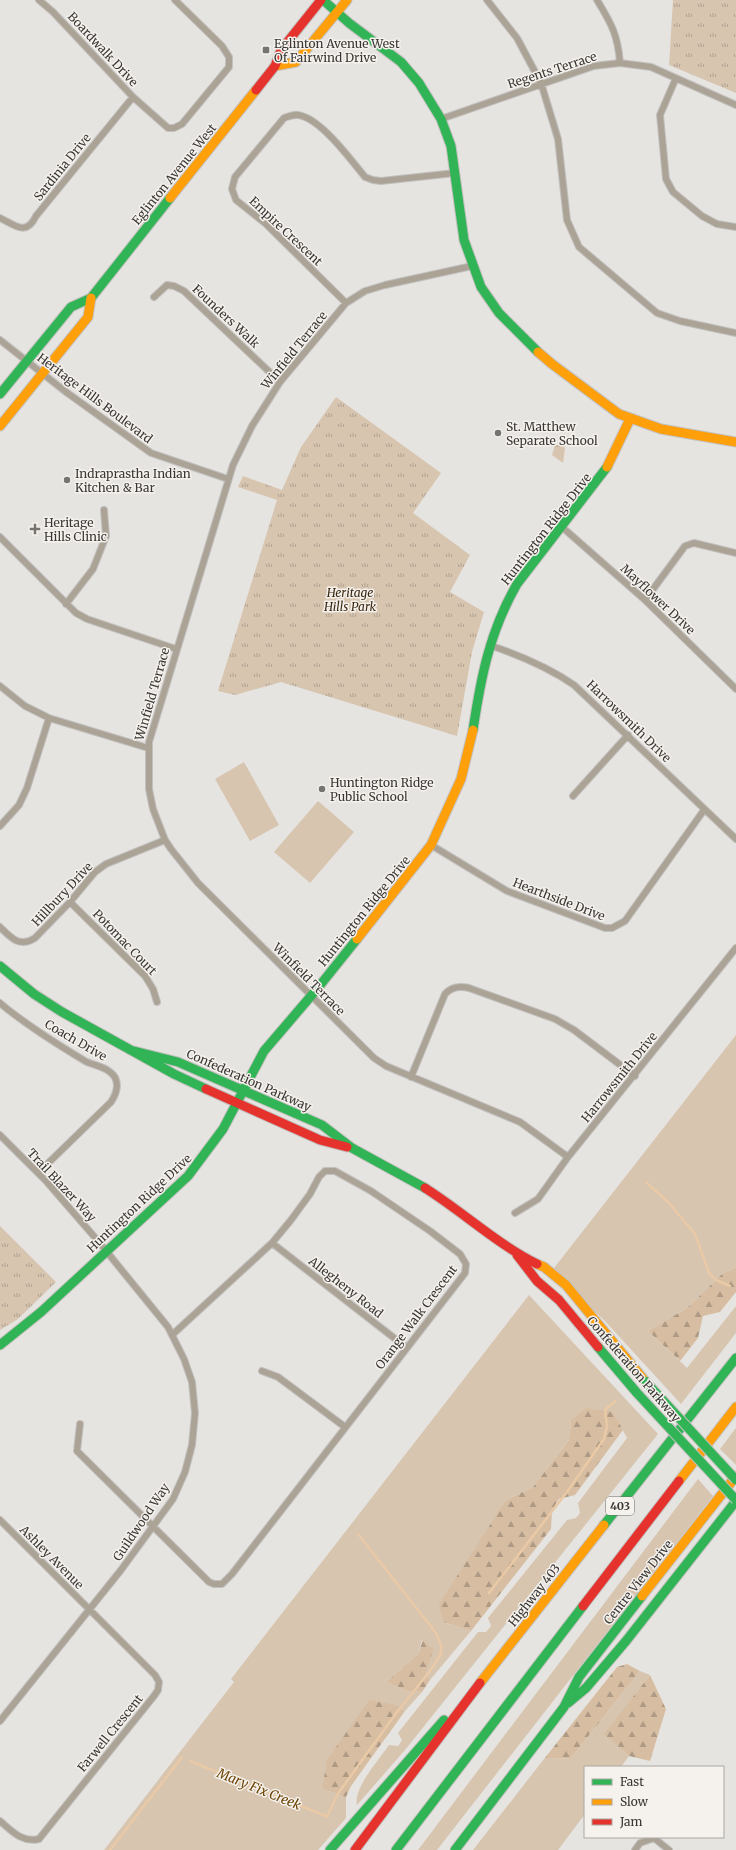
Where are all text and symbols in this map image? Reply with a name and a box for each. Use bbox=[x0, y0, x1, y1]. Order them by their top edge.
street label: Boardwalk Drive bbox=[65, 9, 141, 89]
place label: Eglinton Avenue West Of Fairwind Drive bbox=[274, 36, 400, 65]
marker: Eglinton Avenue West Of Fairwind Drive bbox=[261, 45, 271, 55]
street label: Regents Terrace bbox=[506, 49, 598, 91]
street label: Eglinton Avenue West bbox=[129, 120, 220, 228]
street label: Sardinia Drive bbox=[30, 130, 94, 204]
street label: Empire Crescent bbox=[246, 193, 326, 269]
street label: Founders Walk bbox=[189, 281, 263, 351]
street label: Winfield Terrace bbox=[257, 308, 330, 393]
street label: Heritage Hills Boulevard bbox=[34, 350, 156, 446]
place label: St. Matthew Separate School bbox=[506, 419, 598, 448]
marker: St. Matthew Separate School bbox=[493, 428, 503, 438]
place label: Indraprastha Indian Kitchen & Bar bbox=[75, 466, 191, 495]
street label: Huntington Ridge Drive bbox=[498, 470, 594, 588]
marker: Indraprastha Indian Kitchen & Bar bbox=[62, 475, 72, 485]
place label: Heritage Hills Clinic bbox=[44, 515, 107, 544]
marker: Heritage Hills Clinic bbox=[29, 523, 41, 535]
street label: Mayflower Drive bbox=[618, 561, 698, 637]
park label: Heritage Hills Park bbox=[323, 585, 377, 614]
street label: Winfield Terrace bbox=[131, 646, 172, 743]
street label: Harrowsmith Drive bbox=[584, 677, 674, 765]
place label: Huntington Ridge Public School bbox=[330, 775, 434, 804]
marker: Huntington Ridge Public School bbox=[317, 784, 327, 794]
street label: Huntington Ridge Drive bbox=[315, 853, 413, 969]
street label: Hillbury Drive bbox=[29, 859, 95, 929]
street label: Hearthside Drive bbox=[511, 875, 607, 923]
street label: Potomac Court bbox=[90, 906, 160, 978]
street label: Winfield Terrace bbox=[269, 939, 348, 1018]
street label: Coach Drive bbox=[42, 1016, 110, 1064]
street label: Harrowsmith Drive bbox=[578, 1029, 660, 1125]
street label: Confederation Parkway bbox=[184, 1046, 314, 1114]
street label: Trail Blazer Way bbox=[24, 1145, 100, 1225]
street label: Huntington Ridge Drive bbox=[84, 1151, 194, 1255]
street label: Allegheny Road bbox=[305, 1253, 386, 1321]
street label: Orange Walk Crescent bbox=[372, 1262, 460, 1372]
street label: Confederation Parkway bbox=[584, 1313, 684, 1425]
street label: Guildwood Way bbox=[110, 1480, 172, 1564]
road number: 403 bbox=[606, 1497, 634, 1515]
street label: Ashley Avenue bbox=[16, 1521, 87, 1592]
street label: Centre View Drive bbox=[600, 1537, 676, 1627]
street label: Highway 403 bbox=[505, 1561, 563, 1629]
street label: Farwell Crescent bbox=[74, 1691, 146, 1775]
water label: Mary Fix Creek bbox=[214, 1764, 304, 1814]
legend bbox=[584, 1766, 724, 1838]
text: Fast bbox=[620, 1774, 644, 1789]
text: Slow bbox=[620, 1794, 649, 1809]
text: Jam bbox=[619, 1814, 643, 1829]

